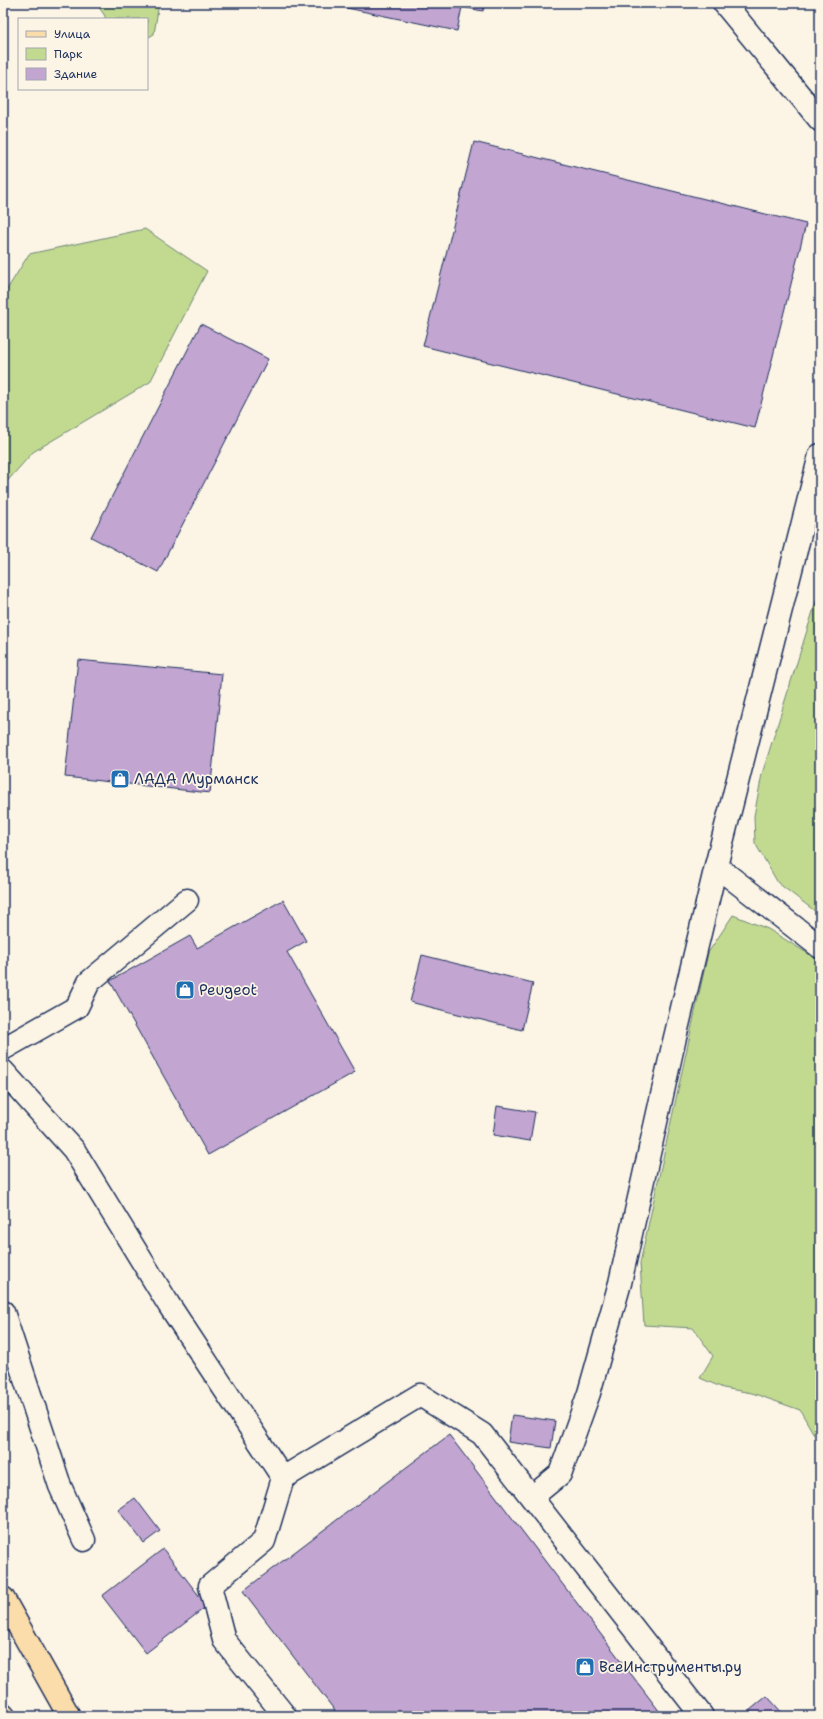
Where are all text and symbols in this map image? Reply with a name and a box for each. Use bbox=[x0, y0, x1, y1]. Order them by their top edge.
legend bbox=[18, 18, 148, 90]
text: Улица bbox=[54, 26, 91, 42]
text: Парк bbox=[54, 46, 83, 62]
text: Здание bbox=[54, 66, 98, 82]
shop icon: ЛАДА Мурманск bbox=[109, 768, 131, 790]
place label: ЛАДА Мурманск bbox=[134, 769, 258, 789]
shop icon: Peugeot bbox=[174, 979, 196, 1001]
place label: Peugeot bbox=[199, 980, 257, 1000]
shop icon: ВсеИнструменты.ру bbox=[574, 1656, 596, 1678]
place label: ВсеИнструменты.ру bbox=[599, 1657, 742, 1677]

